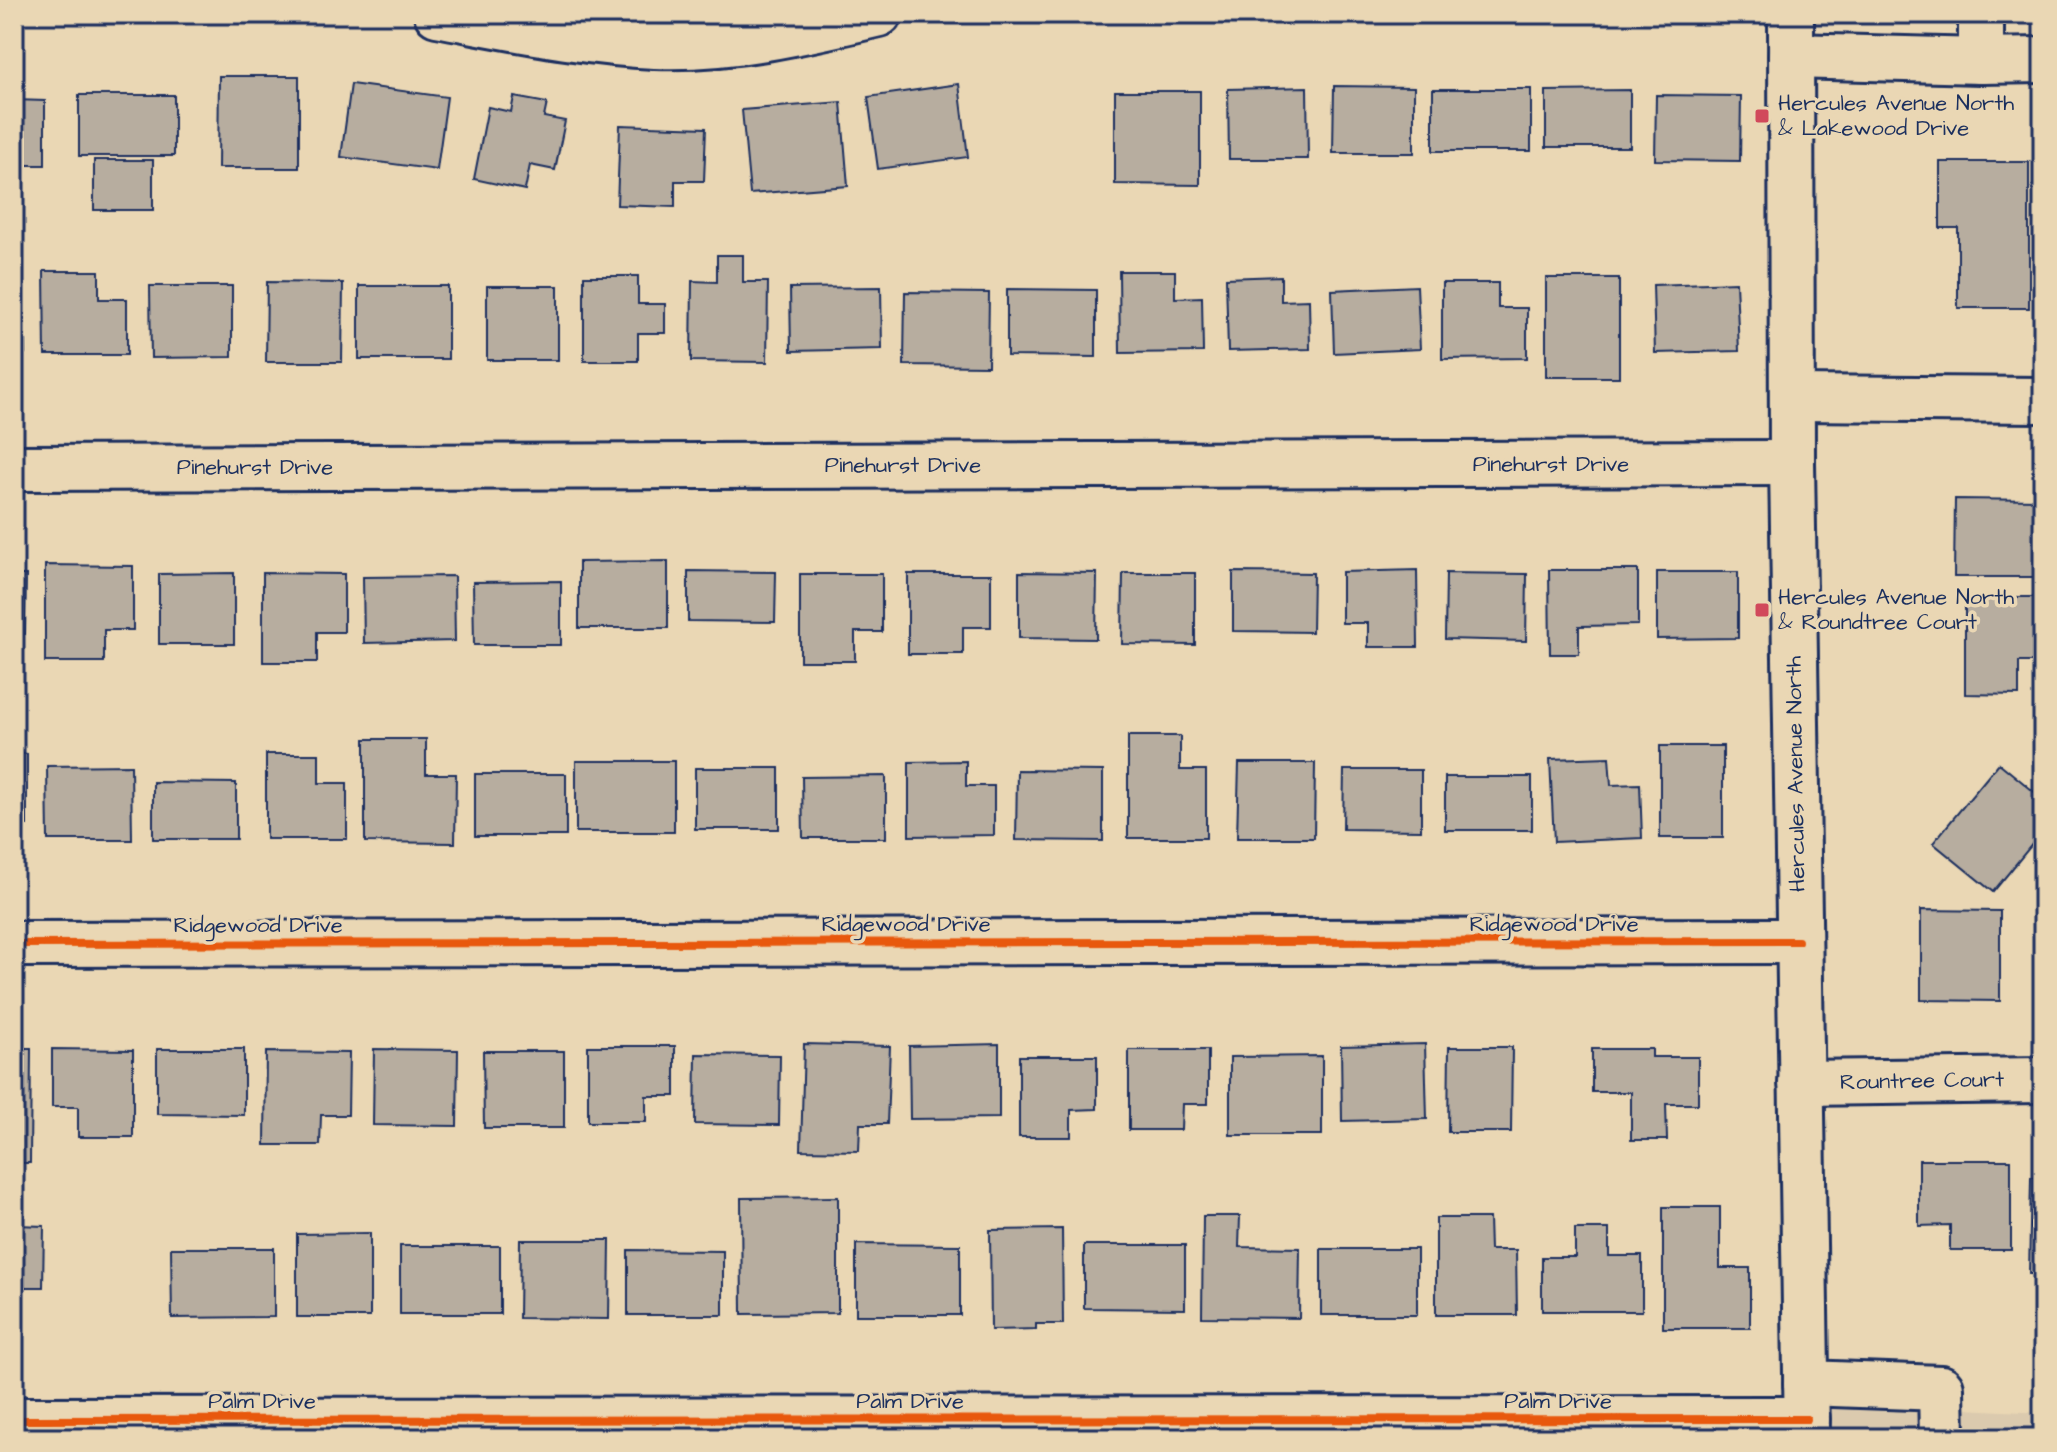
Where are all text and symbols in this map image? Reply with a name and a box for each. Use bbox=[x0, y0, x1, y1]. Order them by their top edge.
place label: Hercules Avenue North & Lakewood Drive bbox=[1778, 88, 2014, 144]
marker: Hercules Avenue North & Lakewood Drive bbox=[1753, 107, 1771, 125]
street label: Pinehurst Drive bbox=[1473, 449, 1629, 480]
street label: Pinehurst Drive bbox=[825, 450, 981, 481]
street label: Pinehurst Drive bbox=[177, 452, 333, 483]
place label: Hercules Avenue North & Roundtree Court bbox=[1778, 582, 2014, 638]
marker: Hercules Avenue North & Roundtree Court bbox=[1753, 601, 1771, 619]
street label: Hercules Avenue North bbox=[1778, 656, 1814, 892]
street label: Ridgewood Drive bbox=[821, 909, 991, 941]
street label: Ridgewood Drive bbox=[1469, 909, 1639, 941]
street label: Ridgewood Drive bbox=[173, 910, 343, 942]
street label: Rountree Court bbox=[1840, 1064, 2004, 1098]
street label: Palm Drive bbox=[208, 1386, 316, 1417]
street label: Palm Drive bbox=[856, 1386, 964, 1417]
street label: Palm Drive bbox=[1504, 1386, 1612, 1417]

